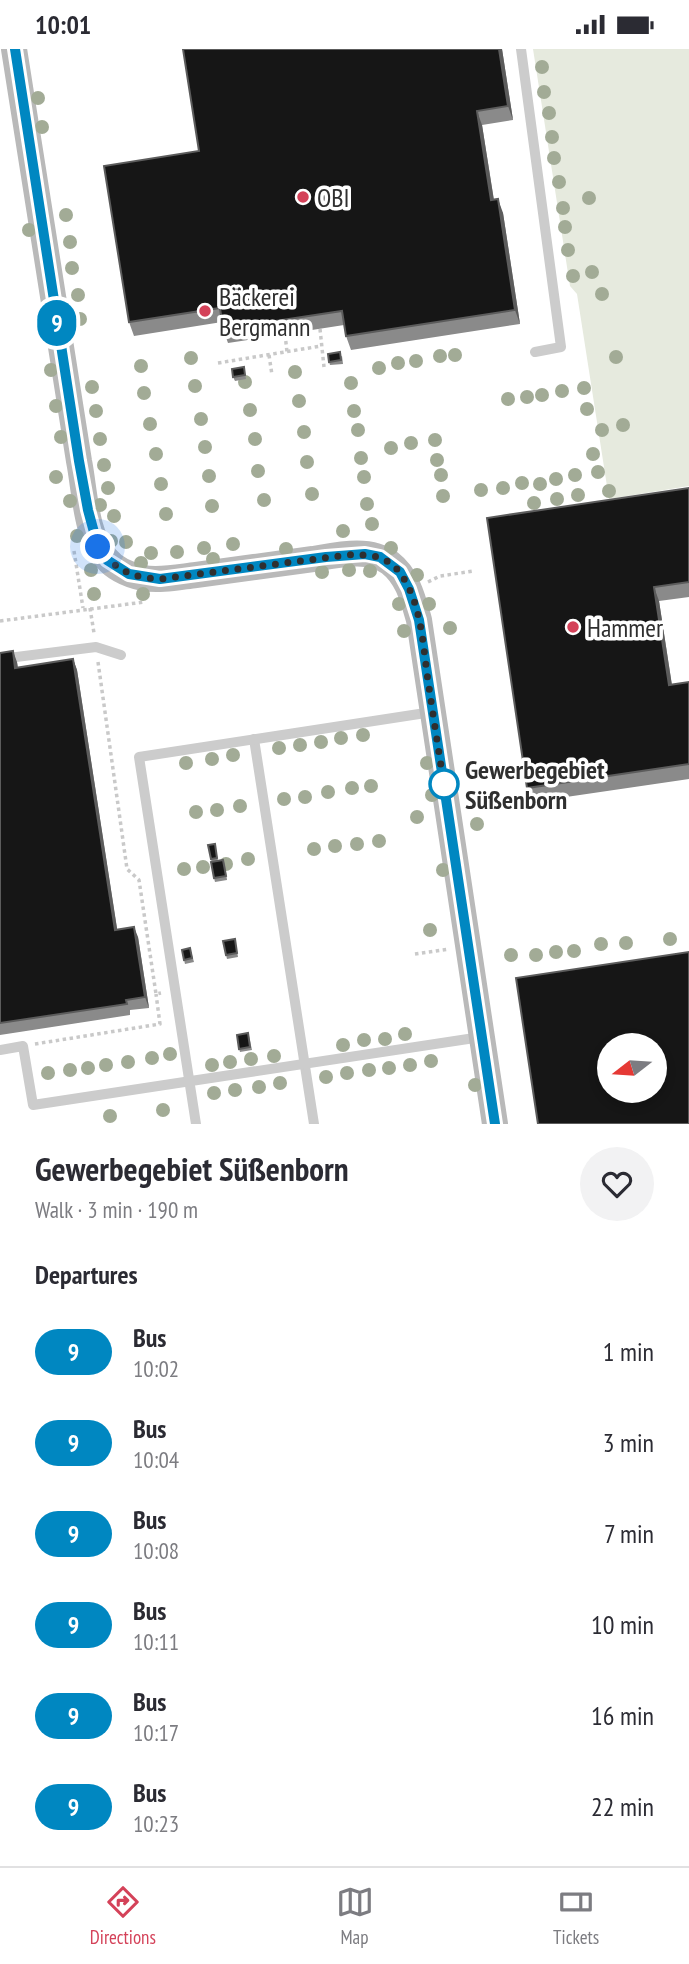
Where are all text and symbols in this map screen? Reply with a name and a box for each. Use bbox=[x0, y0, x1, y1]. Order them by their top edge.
text: 10:01 bbox=[35, 8, 91, 41]
place label: OBI bbox=[317, 181, 350, 214]
marker: OBI bbox=[295, 189, 311, 205]
place label: Bäckerei Bergmann bbox=[219, 280, 311, 343]
line badge: 9 bbox=[34, 300, 80, 346]
marker: Bäckerei Bergmann bbox=[197, 303, 213, 319]
text: 9 bbox=[51, 307, 63, 338]
your location bbox=[80, 529, 115, 564]
place label: Hammer bbox=[587, 611, 663, 644]
marker: Hammer bbox=[565, 619, 581, 635]
place label: Gewerbegebiet Süßenborn bbox=[465, 753, 605, 816]
marker: Gewerbegebiet Süßenborn bbox=[429, 769, 459, 799]
north arrow bbox=[597, 1033, 667, 1103]
map controls bbox=[597, 1033, 667, 1103]
text: Gewerbegebiet Süßenborn bbox=[35, 1147, 349, 1190]
button: heart bbox=[580, 1147, 654, 1221]
text: Walk · 3 min · 190 m bbox=[35, 1195, 198, 1224]
text: Departures bbox=[35, 1258, 138, 1291]
text: Bus bbox=[133, 1321, 166, 1354]
text: 1 min bbox=[603, 1335, 654, 1368]
text: 9 bbox=[68, 1336, 79, 1367]
text: 10:02 bbox=[133, 1354, 179, 1383]
text: Bus bbox=[133, 1412, 166, 1445]
text: 3 min bbox=[603, 1426, 654, 1459]
text: 9 bbox=[68, 1427, 79, 1458]
text: 10:04 bbox=[133, 1445, 179, 1474]
text: Bus bbox=[133, 1503, 166, 1536]
text: 7 min bbox=[604, 1517, 654, 1550]
text: 9 bbox=[68, 1518, 79, 1549]
text: 10:08 bbox=[133, 1536, 179, 1565]
text: Bus bbox=[133, 1594, 166, 1627]
text: 10 min bbox=[591, 1608, 654, 1641]
text: 9 bbox=[68, 1609, 79, 1640]
text: 10:11 bbox=[133, 1627, 179, 1656]
text: Bus bbox=[133, 1685, 166, 1718]
text: 16 min bbox=[591, 1699, 654, 1732]
text: 9 bbox=[68, 1700, 79, 1731]
text: 10:17 bbox=[133, 1718, 179, 1747]
text: Bus bbox=[133, 1776, 166, 1809]
text: 22 min bbox=[591, 1790, 654, 1823]
text: 9 bbox=[68, 1791, 79, 1822]
text: 10:23 bbox=[133, 1809, 179, 1838]
tab: Directions bbox=[90, 1883, 156, 1949]
tab: Map bbox=[336, 1883, 374, 1949]
tab: Tickets bbox=[553, 1883, 599, 1949]

